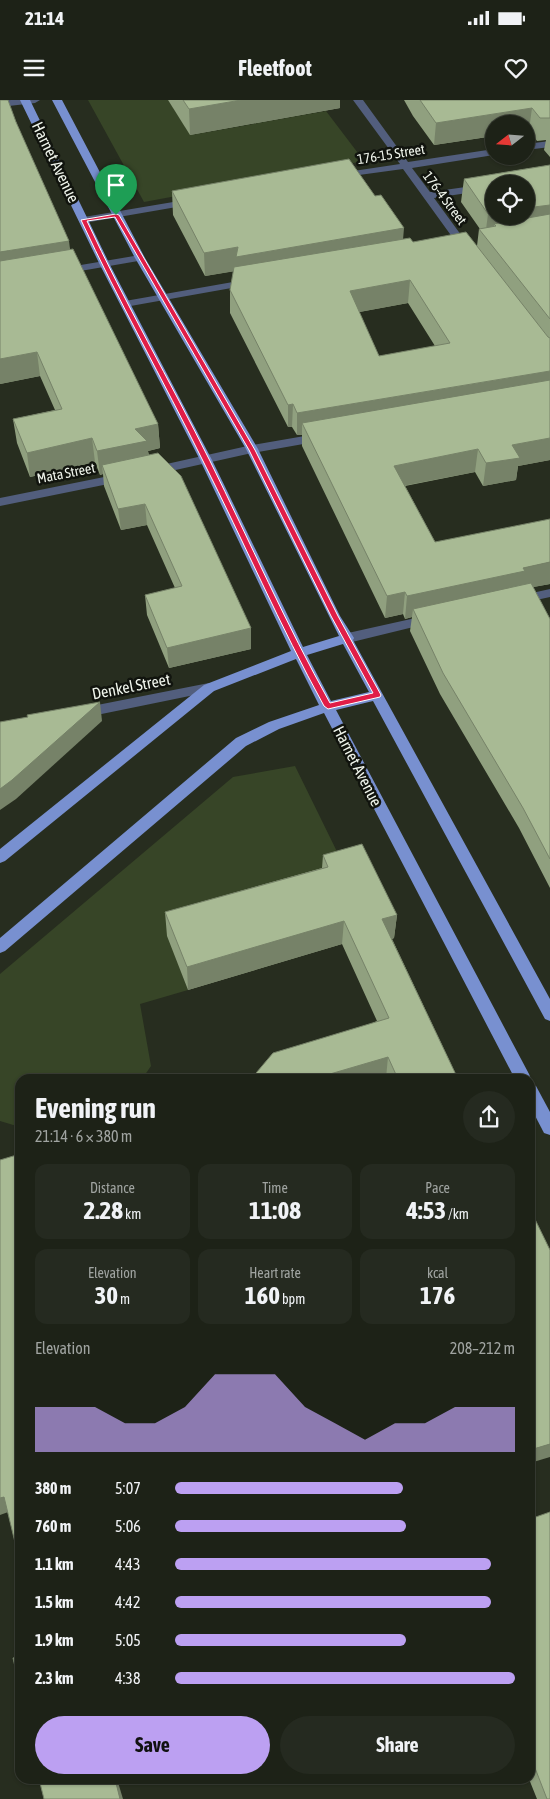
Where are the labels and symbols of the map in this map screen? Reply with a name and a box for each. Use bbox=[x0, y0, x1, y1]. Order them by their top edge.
north arrow bbox=[485, 115, 535, 165]
street label: Harnet Avenue bbox=[29, 119, 83, 205]
street label: 176-15 Street bbox=[356, 141, 426, 167]
pin bbox=[95, 164, 137, 215]
street label: 176-4 Street bbox=[420, 168, 470, 228]
street label: Mata Street bbox=[35, 460, 97, 486]
street label: Denkel Street bbox=[90, 670, 172, 702]
street label: Harnet Avenue bbox=[330, 723, 386, 809]

